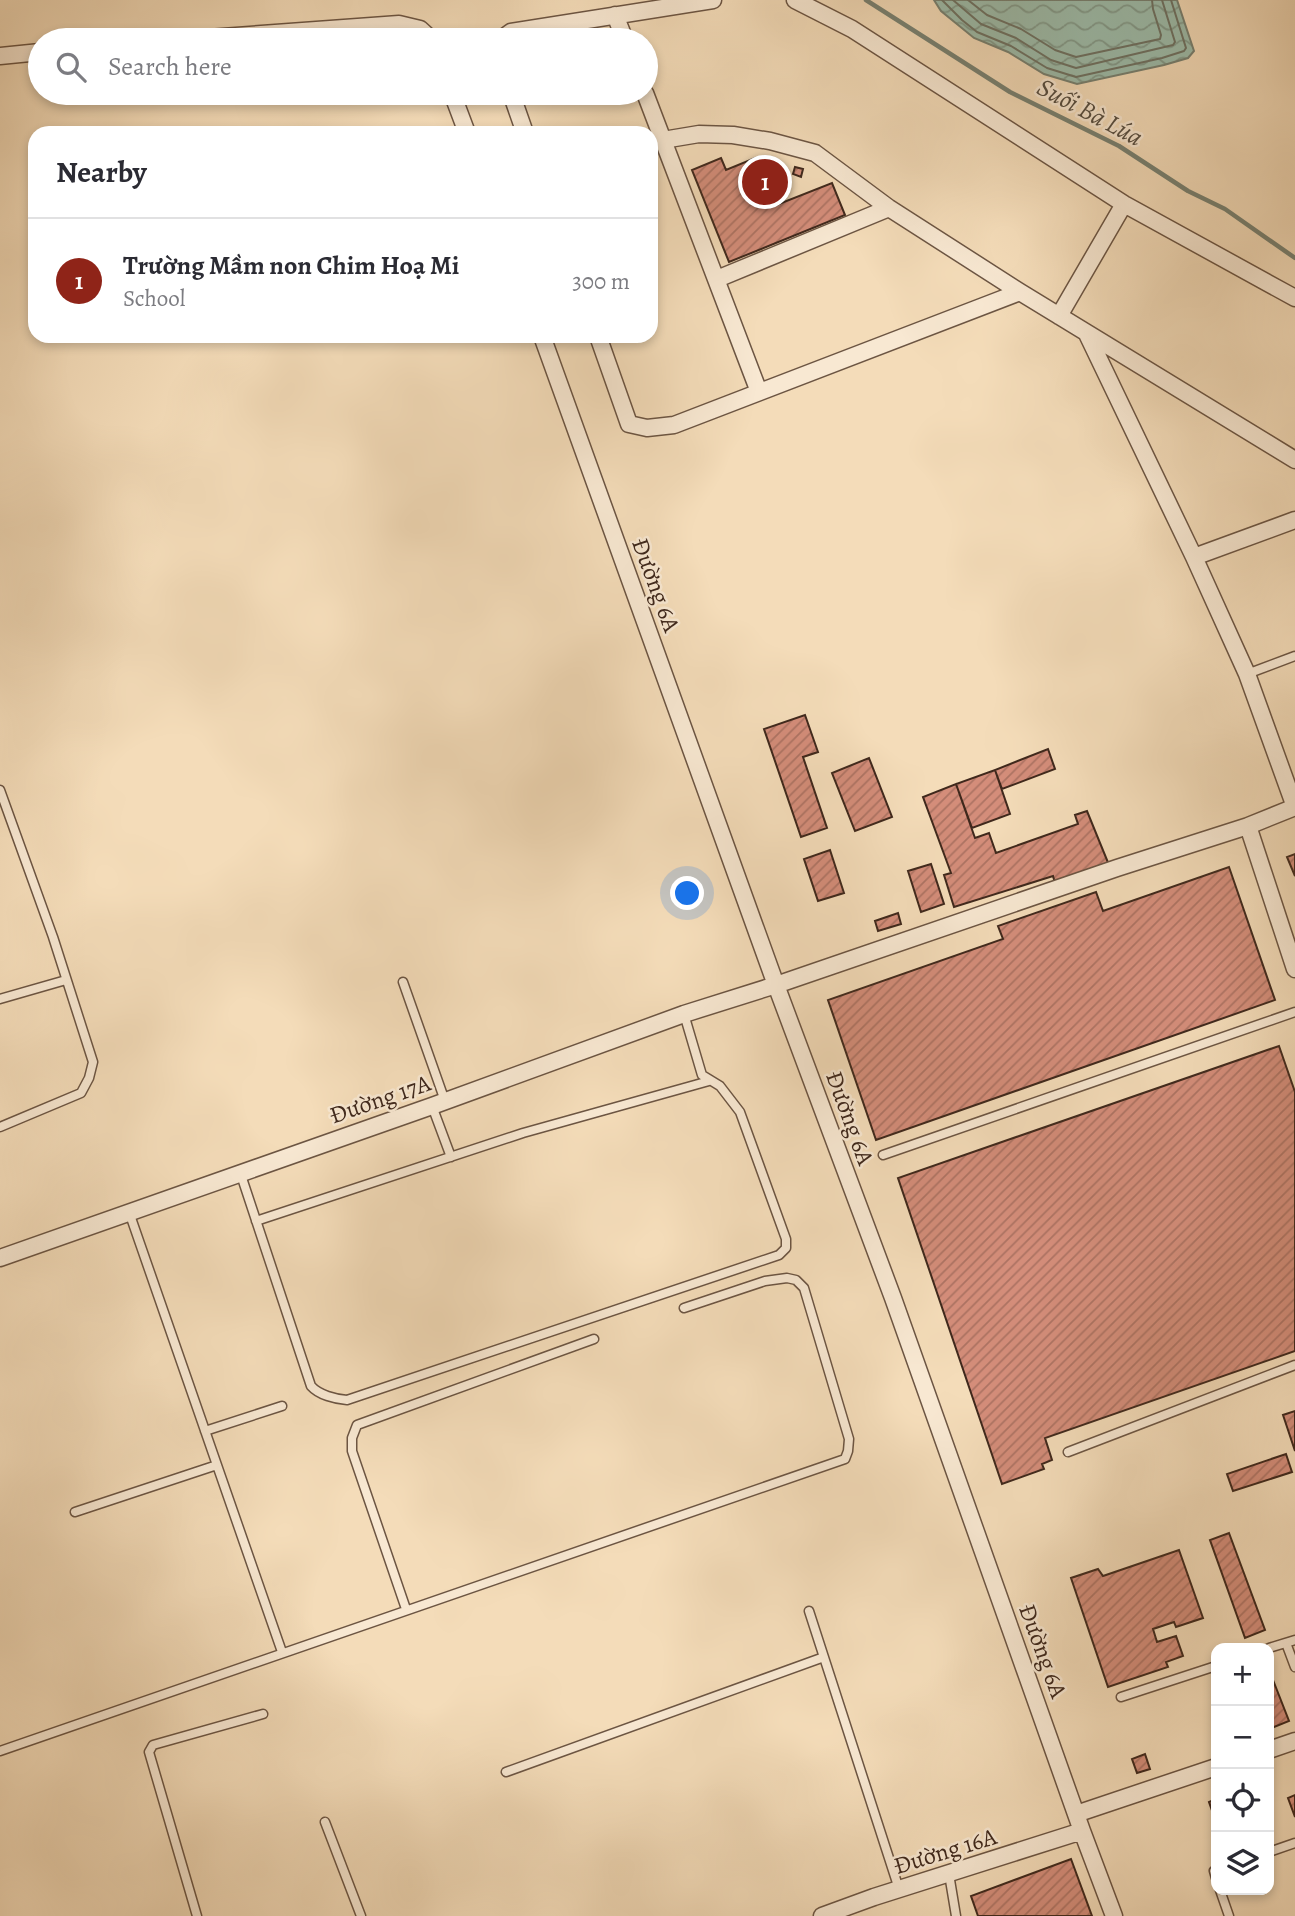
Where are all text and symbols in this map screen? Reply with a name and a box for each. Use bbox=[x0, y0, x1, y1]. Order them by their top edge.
search box bbox=[28, 28, 658, 105]
icon: search bbox=[52, 48, 90, 86]
text: Search here bbox=[108, 49, 232, 84]
water label: Suối Bà Lúa bbox=[1031, 69, 1149, 155]
text: Nearby bbox=[56, 152, 147, 192]
pin: 1 bbox=[742, 156, 788, 208]
text: Trường Mầm non Chim Hoạ Mi bbox=[123, 248, 459, 283]
text: 1 bbox=[75, 266, 83, 297]
text: 300 m bbox=[572, 266, 630, 297]
text: School bbox=[123, 283, 185, 314]
street label: Đường 6A bbox=[624, 534, 688, 637]
your location bbox=[670, 876, 704, 910]
street label: Đường 17A bbox=[325, 1066, 436, 1131]
street label: Đường 6A bbox=[818, 1067, 882, 1170]
street label: Đường 6A bbox=[1011, 1600, 1075, 1703]
map controls bbox=[1211, 1643, 1274, 1895]
button: + bbox=[1211, 1643, 1274, 1706]
button: − bbox=[1211, 1706, 1274, 1769]
button: locate bbox=[1211, 1769, 1274, 1832]
street label: Đường 16A bbox=[890, 1820, 1001, 1882]
button: layers bbox=[1211, 1832, 1274, 1895]

